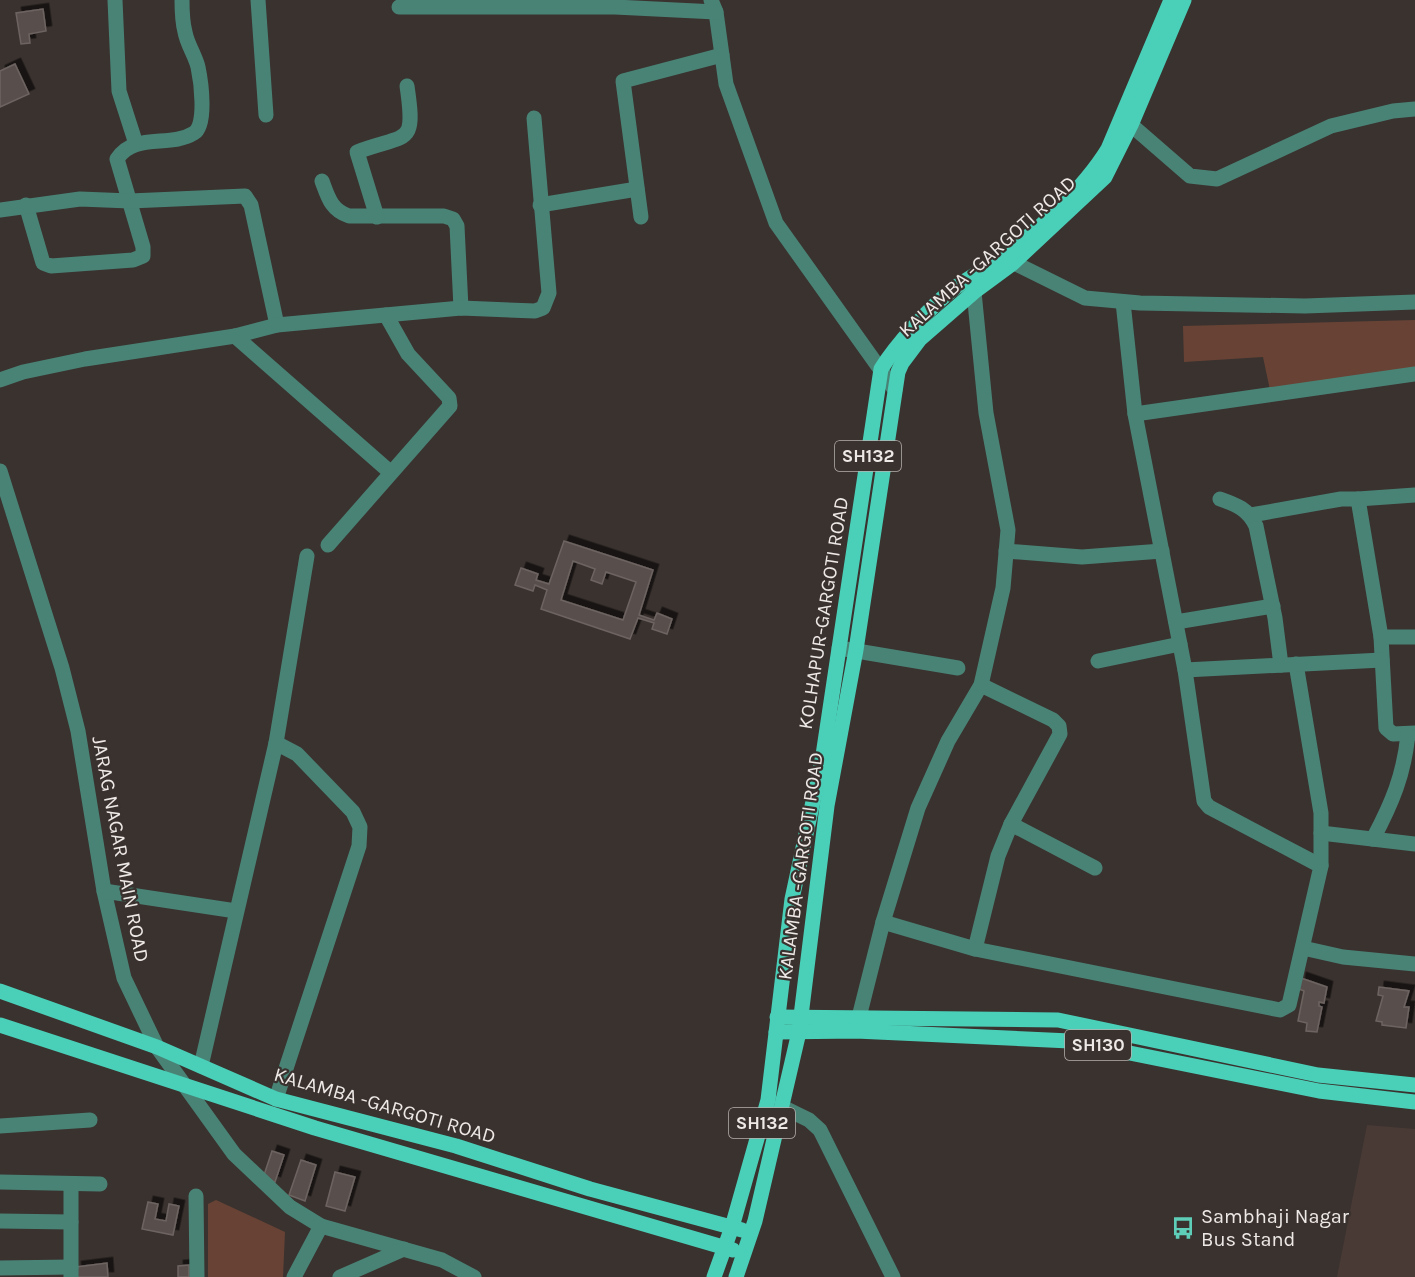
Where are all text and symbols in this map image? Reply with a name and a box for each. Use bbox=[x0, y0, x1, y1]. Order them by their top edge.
street label: KALAMBA -GARGOTI ROAD bbox=[894, 171, 1080, 342]
road number: SH132 bbox=[835, 441, 901, 471]
street label: KOLHAPUR-GARGOTI ROAD bbox=[794, 495, 853, 731]
street label: JARAG NAGAR MAIN ROAD bbox=[87, 734, 154, 964]
street label: KALAMBA -GARGOTI ROAD bbox=[773, 751, 828, 981]
road number: SH130 bbox=[1065, 1030, 1131, 1060]
street label: KALAMBA -GARGOTI ROAD bbox=[271, 1063, 498, 1148]
road number: SH132 bbox=[729, 1108, 795, 1138]
place label: Sambhaji Nagar Bus Stand bbox=[1201, 1205, 1350, 1251]
bus stop icon: Sambhaji Nagar Bus Stand bbox=[1170, 1215, 1196, 1241]

